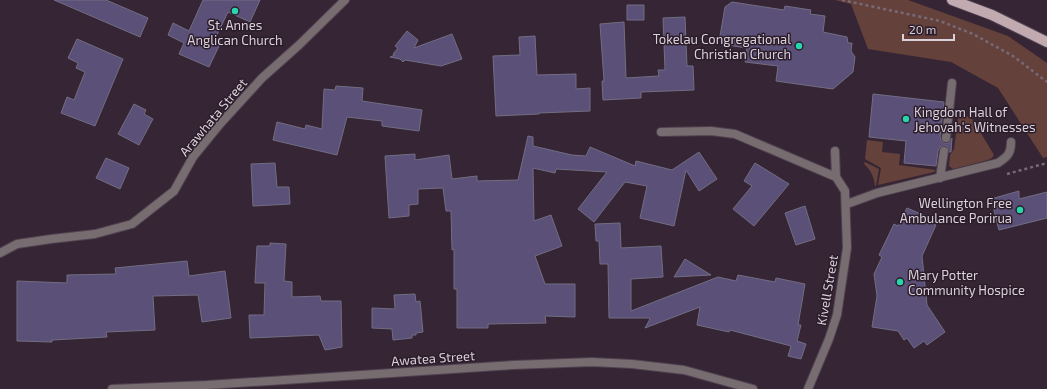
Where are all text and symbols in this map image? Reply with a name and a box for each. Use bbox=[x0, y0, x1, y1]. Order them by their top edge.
marker: St. Annes Anglican Church bbox=[230, 6, 240, 16]
scale bar bbox=[903, 16, 954, 42]
place label: St. Annes Anglican Church bbox=[187, 17, 283, 48]
text: 20 m bbox=[909, 22, 936, 36]
place label: Tokelau Congregational Christian Church bbox=[653, 31, 791, 62]
marker: Tokelau Congregational Christian Church bbox=[794, 41, 804, 51]
street label: Arawhata Street bbox=[176, 75, 250, 159]
place label: Kingdom Hall of Jehovah's Witnesses bbox=[914, 104, 1036, 135]
marker: Kingdom Hall of Jehovah's Witnesses bbox=[901, 114, 911, 124]
place label: Wellington Free Ambulance Porirua bbox=[900, 195, 1012, 226]
marker: Wellington Free Ambulance Porirua bbox=[1015, 205, 1025, 215]
street label: Kivell Street bbox=[813, 254, 841, 326]
place label: Mary Potter Community Hospice bbox=[908, 267, 1025, 298]
marker: Mary Potter Community Hospice bbox=[895, 277, 905, 287]
street label: Awatea Street bbox=[391, 347, 475, 369]

